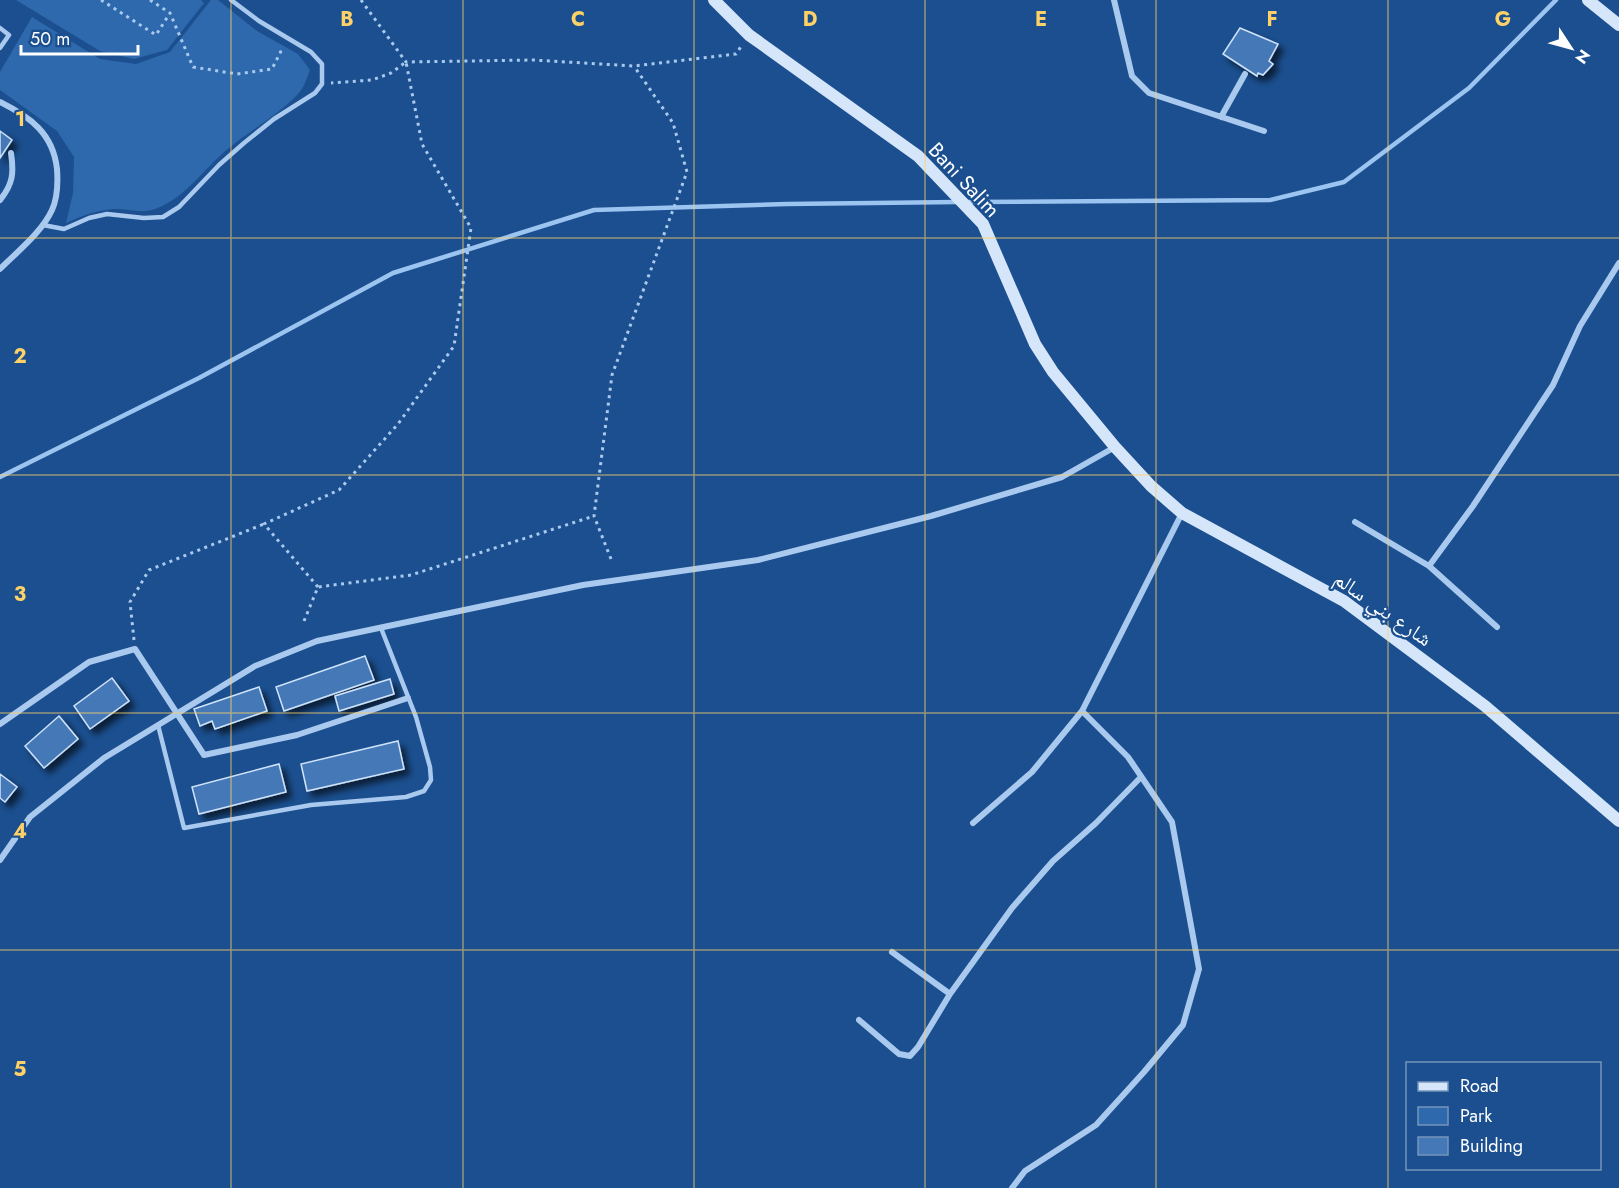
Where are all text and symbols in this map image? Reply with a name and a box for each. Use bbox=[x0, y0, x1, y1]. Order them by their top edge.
text: B bbox=[340, 5, 354, 34]
text: C bbox=[571, 5, 585, 34]
text: D bbox=[803, 5, 817, 34]
text: E bbox=[1035, 5, 1047, 34]
text: F bbox=[1266, 5, 1278, 34]
text: G bbox=[1495, 5, 1511, 34]
scale bar bbox=[21, 18, 138, 56]
north arrow bbox=[1541, 18, 1601, 78]
text: 50 m bbox=[30, 26, 70, 52]
text: N bbox=[1570, 45, 1596, 68]
text: 1 bbox=[15, 105, 25, 134]
street label: Bani Salim bbox=[921, 136, 1007, 224]
text: 2 bbox=[13, 342, 27, 371]
street label: شارع بني سالم bbox=[1327, 564, 1438, 655]
text: 3 bbox=[14, 580, 26, 609]
text: 4 bbox=[13, 817, 27, 846]
text: 5 bbox=[14, 1055, 27, 1084]
legend bbox=[1406, 1062, 1601, 1170]
text: Road bbox=[1460, 1073, 1499, 1099]
text: Park bbox=[1460, 1103, 1492, 1129]
text: Building bbox=[1460, 1133, 1523, 1159]

